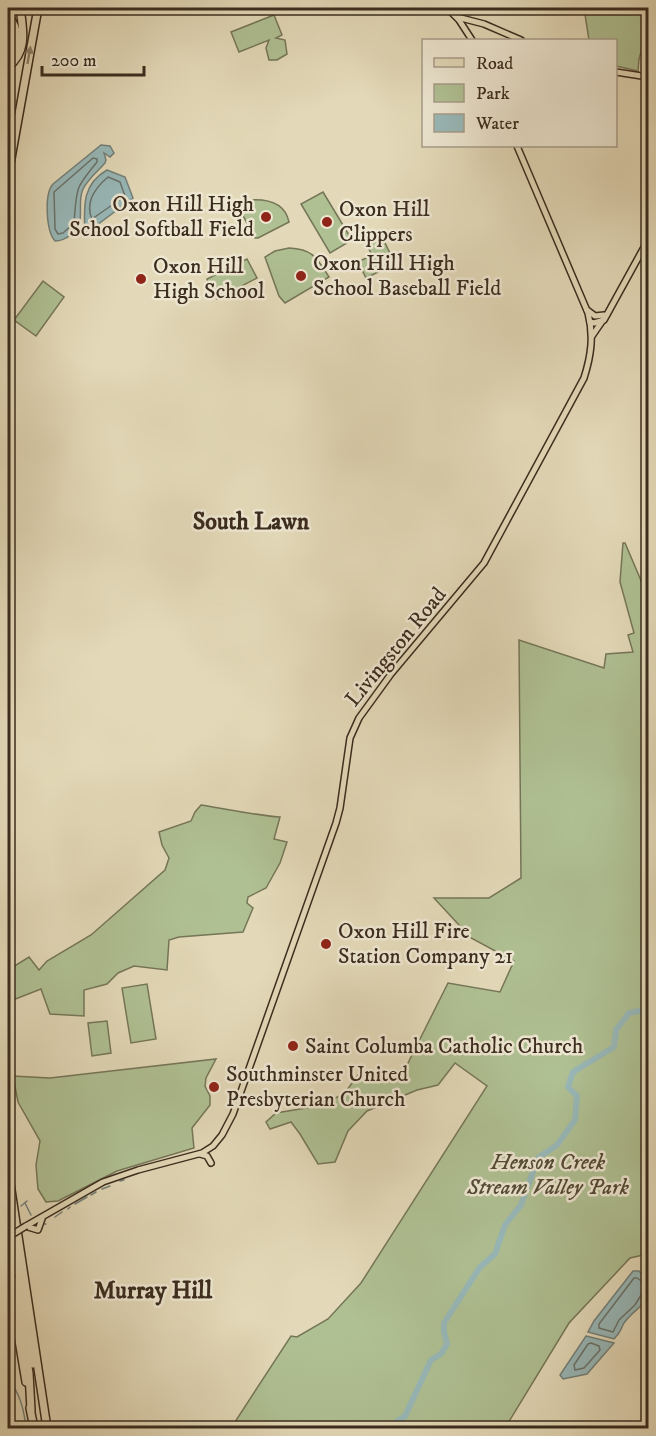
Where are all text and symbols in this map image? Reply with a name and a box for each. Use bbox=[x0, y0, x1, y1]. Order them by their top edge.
scale bar bbox=[42, 39, 144, 77]
legend bbox=[422, 39, 617, 147]
one-way arrow bbox=[25, 45, 34, 64]
text: 200 m bbox=[51, 50, 97, 72]
text: Road bbox=[476, 53, 513, 75]
text: Park bbox=[476, 83, 510, 105]
text: Water bbox=[475, 113, 519, 135]
place label: Oxon Hill High School Softball Field bbox=[69, 191, 254, 243]
place label: Oxon Hill Clippers bbox=[339, 196, 430, 248]
marker: Oxon Hill High School Softball Field bbox=[259, 210, 273, 224]
marker: Oxon Hill Clippers bbox=[320, 215, 334, 229]
place label: Oxon Hill High School Baseball Field bbox=[313, 250, 501, 302]
place label: Oxon Hill High School bbox=[153, 253, 265, 305]
marker: Oxon Hill High School Baseball Field bbox=[294, 269, 308, 283]
marker: Oxon Hill High School bbox=[134, 272, 148, 286]
district label: South Lawn bbox=[193, 507, 310, 537]
street label: Livingston Road bbox=[340, 582, 452, 712]
place label: Oxon Hill Fire Station Company 21 bbox=[338, 918, 513, 970]
marker: Oxon Hill Fire Station Company 21 bbox=[319, 937, 333, 951]
place label: Saint Columba Catholic Church bbox=[305, 1033, 584, 1060]
marker: Saint Columba Catholic Church bbox=[286, 1039, 300, 1053]
place label: Southminster United Presbyterian Church bbox=[226, 1061, 408, 1113]
marker: Southminster United Presbyterian Church bbox=[207, 1080, 221, 1094]
park label: Henson Creek Stream Valley Park bbox=[466, 1149, 630, 1201]
district label: Murray Hill bbox=[94, 1276, 213, 1306]

